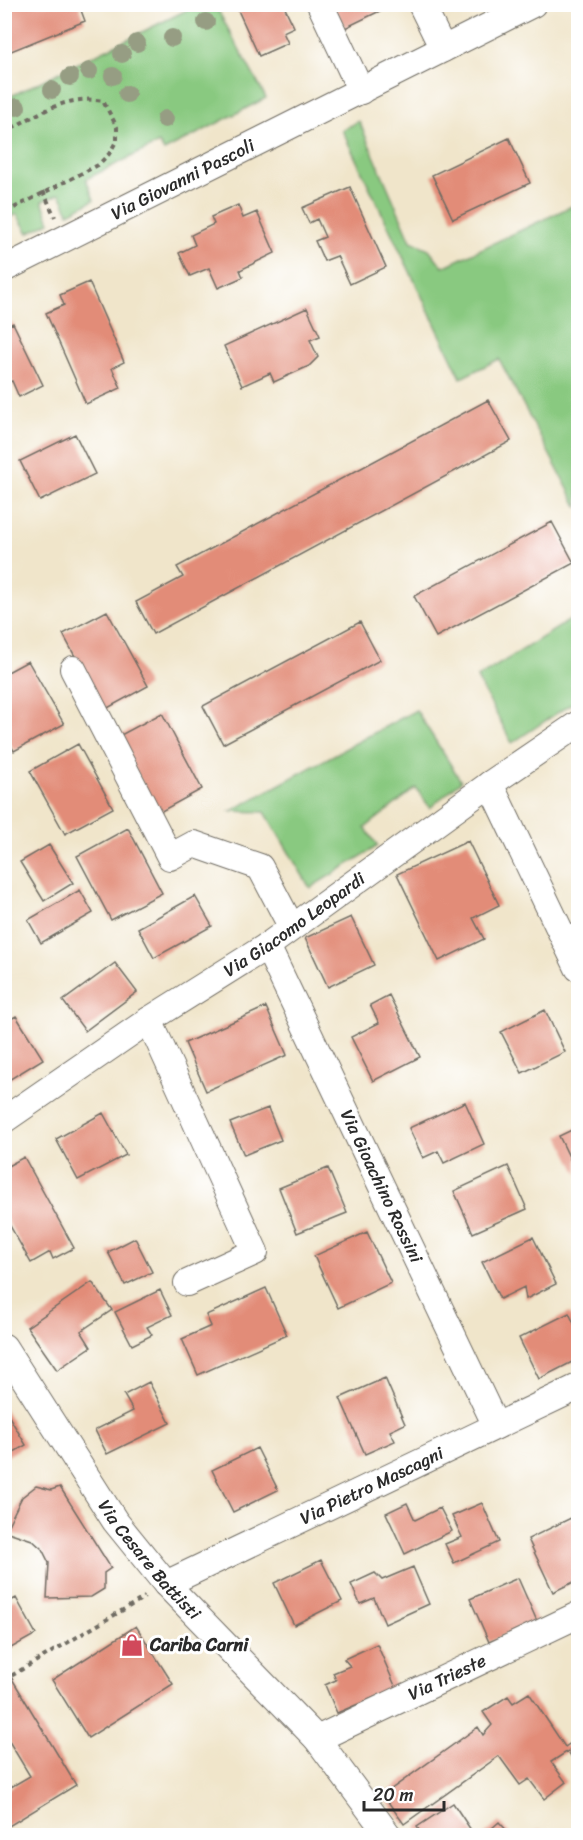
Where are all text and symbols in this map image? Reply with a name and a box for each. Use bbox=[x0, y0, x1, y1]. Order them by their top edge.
street label: Via Giovanni Pascoli bbox=[105, 129, 261, 229]
street label: Via Giacomo Leopardi bbox=[217, 863, 373, 986]
street label: Via Gioachino Rossini bbox=[331, 1104, 432, 1269]
street label: Via Pietro Mascagni bbox=[294, 1437, 450, 1534]
street label: Via Cesare Battisti bbox=[89, 1493, 210, 1628]
place label: Cariba Carni bbox=[149, 1629, 249, 1661]
shop icon: Cariba Carni bbox=[119, 1632, 145, 1658]
street label: Via Trieste bbox=[402, 1645, 492, 1710]
scale bar bbox=[364, 1774, 444, 1812]
text: 20 m bbox=[373, 1779, 413, 1811]

